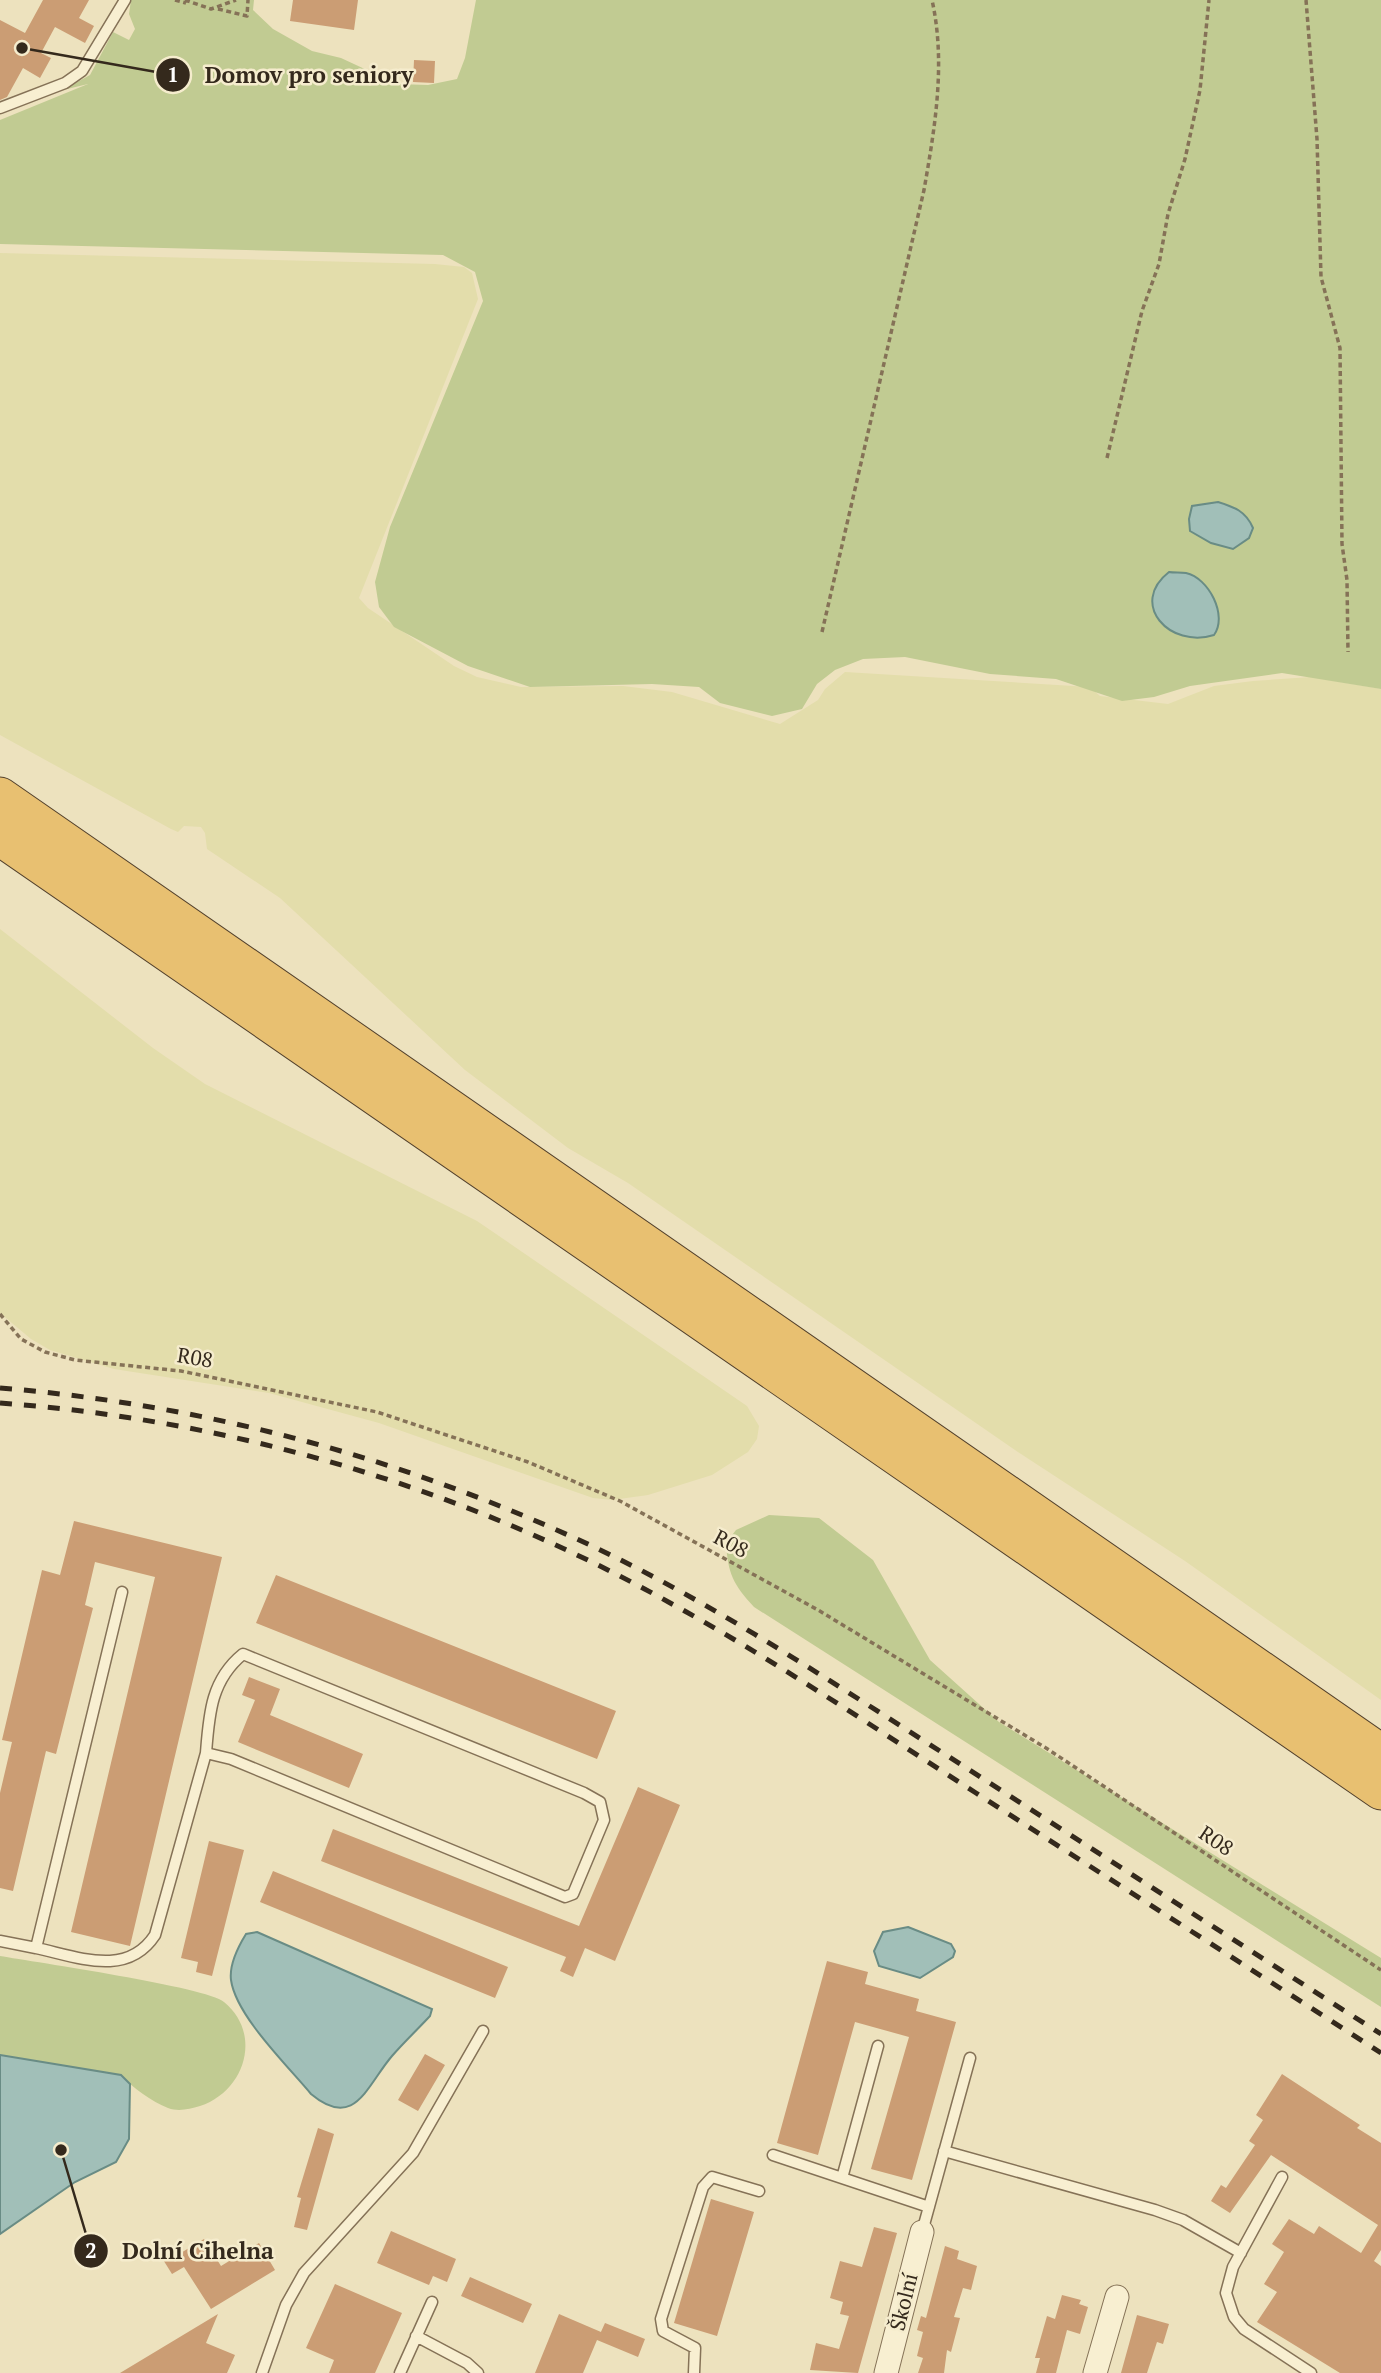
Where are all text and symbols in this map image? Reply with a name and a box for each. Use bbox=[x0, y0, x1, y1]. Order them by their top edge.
callout: Domov pro seniory bbox=[155, 53, 427, 97]
text: Domov pro seniory bbox=[205, 59, 414, 90]
text: 1 bbox=[167, 60, 179, 88]
street label: R08 bbox=[175, 1340, 215, 1374]
street label: R08 bbox=[709, 1522, 754, 1564]
street label: R08 bbox=[1194, 1819, 1239, 1862]
callout: Dolní Cihelna bbox=[73, 2229, 288, 2273]
text: Dolní Cihelna bbox=[122, 2235, 274, 2266]
text: 2 bbox=[85, 2236, 97, 2264]
street label: Školní bbox=[882, 2269, 924, 2334]

